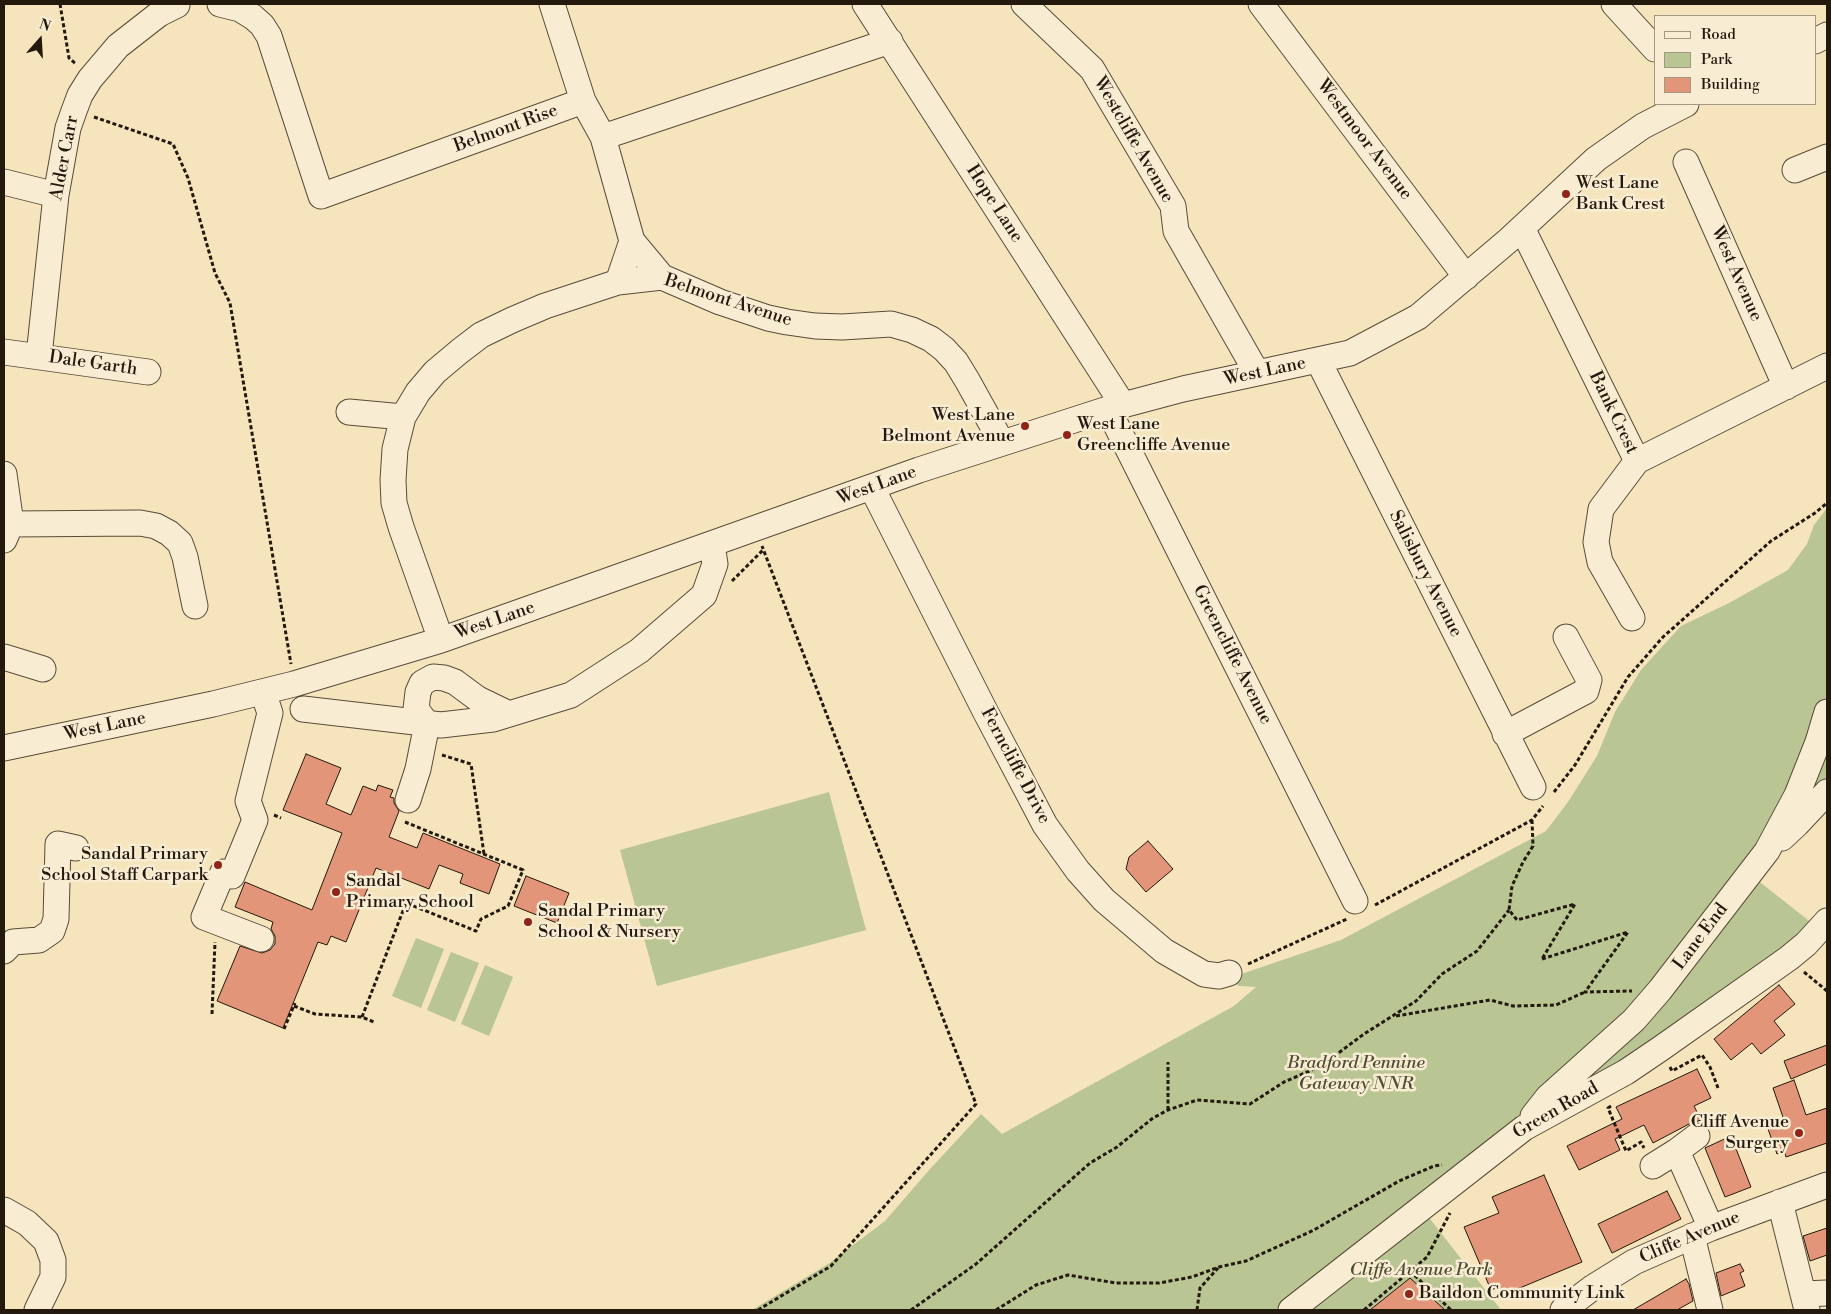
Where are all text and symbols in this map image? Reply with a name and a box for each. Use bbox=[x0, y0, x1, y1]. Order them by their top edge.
north arrow bbox=[15, 15, 65, 65]
legend bbox=[1654, 15, 1816, 105]
text: N bbox=[37, 16, 53, 36]
text: Road bbox=[1701, 25, 1736, 44]
text: Park bbox=[1701, 50, 1732, 69]
street label: Westcliffe Avenue bbox=[1088, 73, 1178, 207]
street label: Westmoor Avenue bbox=[1312, 75, 1416, 205]
text: Building bbox=[1701, 75, 1760, 94]
street label: Belmont Rise bbox=[451, 100, 561, 158]
street label: Alder Carr bbox=[46, 114, 84, 202]
street label: Hope Lane bbox=[961, 161, 1027, 247]
place label: West Lane Bank Crest bbox=[1576, 173, 1665, 215]
marker: West Lane Bank Crest bbox=[1560, 188, 1572, 200]
street label: West Avenue bbox=[1705, 223, 1767, 325]
street label: Belmont Avenue bbox=[661, 270, 795, 332]
street label: Dale Garth bbox=[47, 347, 139, 381]
street label: West Lane bbox=[1222, 353, 1308, 391]
street label: Bank Crest bbox=[1584, 368, 1642, 458]
place label: West Lane Belmont Avenue bbox=[882, 405, 1015, 448]
place label: West Lane Greencliffe Avenue bbox=[1077, 414, 1230, 456]
marker: West Lane Belmont Avenue bbox=[1019, 420, 1031, 432]
marker: West Lane Greencliffe Avenue bbox=[1061, 429, 1073, 441]
street label: West Lane bbox=[834, 462, 920, 510]
street label: Salisbury Avenue bbox=[1384, 507, 1466, 641]
street label: Greencliffe Avenue bbox=[1188, 582, 1276, 728]
street label: West Lane bbox=[452, 597, 538, 645]
street label: Ferncliffe Drive bbox=[975, 704, 1055, 828]
street label: West Lane bbox=[62, 708, 148, 746]
place label: Sandal Primary School Staff Carpark bbox=[41, 844, 208, 886]
marker: Sandal Primary School Staff Carpark bbox=[212, 859, 224, 871]
place label: Sandal Primary School bbox=[346, 871, 474, 914]
marker: Sandal Primary School bbox=[330, 886, 342, 898]
street label: Lane End bbox=[1669, 899, 1733, 975]
place label: Sandal Primary School & Nursery bbox=[538, 901, 681, 944]
marker: Sandal Primary School & Nursery bbox=[522, 916, 534, 928]
park label: Bradford Pennine Gateway NNR bbox=[1287, 1053, 1425, 1096]
street label: Green Road bbox=[1509, 1078, 1603, 1144]
place label: Cliff Avenue Surgery bbox=[1691, 1112, 1789, 1154]
marker: Cliff Avenue Surgery bbox=[1793, 1127, 1805, 1139]
street label: Cliffe Avenue bbox=[1637, 1207, 1743, 1269]
park label: Cliffe Avenue Park bbox=[1349, 1260, 1493, 1282]
place label: Baildon Community Link bbox=[1419, 1283, 1624, 1305]
marker: Baildon Community Link bbox=[1403, 1288, 1415, 1300]

